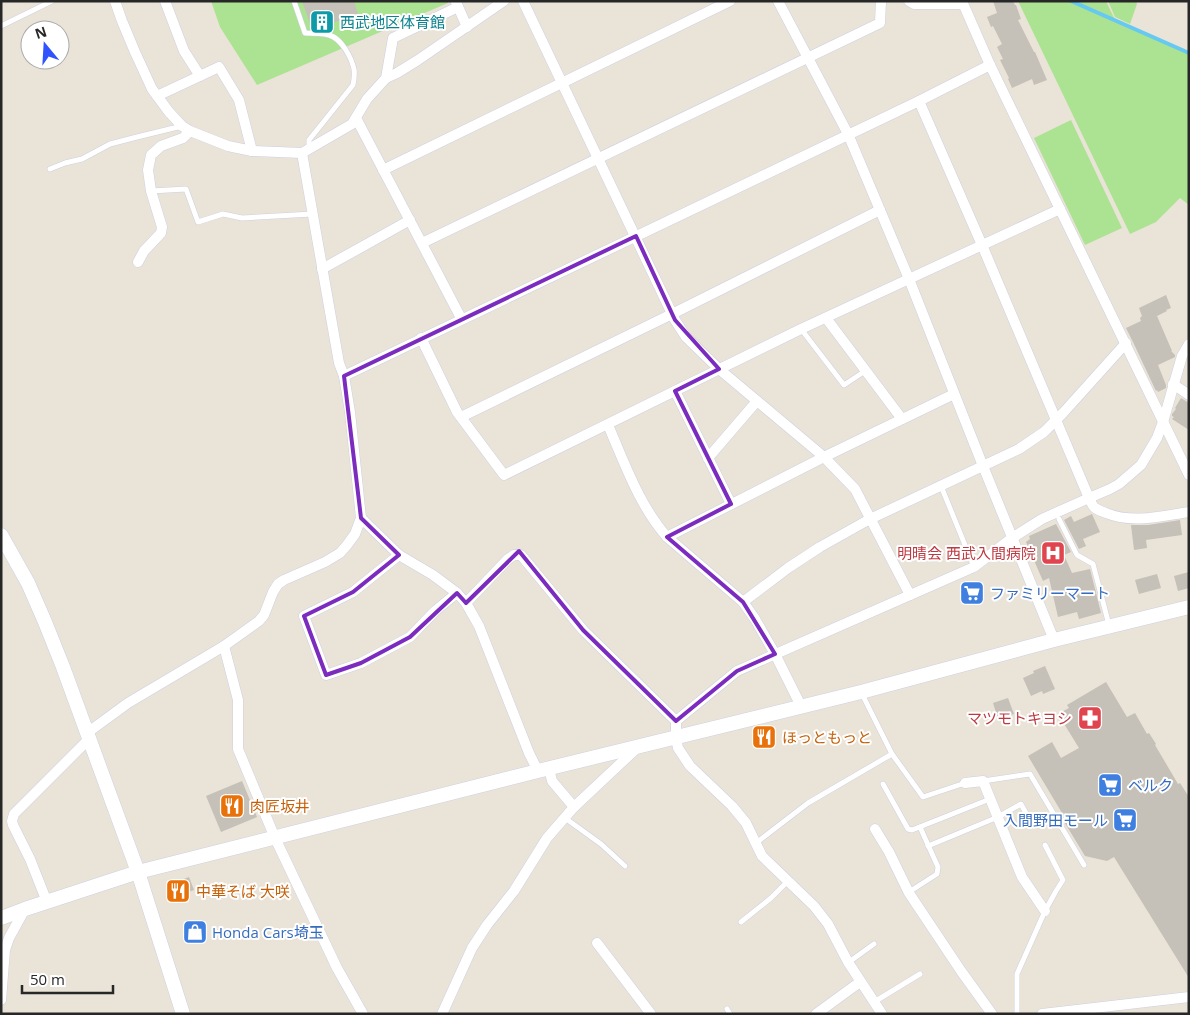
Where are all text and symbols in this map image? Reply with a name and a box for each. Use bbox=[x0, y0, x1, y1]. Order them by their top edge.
building icon: 西武地区体育館 bbox=[309, 9, 335, 35]
place label: 西武地区体育館 bbox=[340, 12, 445, 32]
north arrow bbox=[20, 20, 70, 70]
text: N bbox=[32, 21, 49, 43]
hospital icon: 明晴会 西武入間病院 bbox=[1040, 540, 1066, 566]
place label: 明晴会 西武入間病院 bbox=[897, 543, 1036, 563]
supermarket icon: ファミリーマート bbox=[959, 580, 985, 606]
place label: ファミリーマート bbox=[990, 583, 1110, 603]
pharmacy icon: マツモトキヨシ bbox=[1077, 705, 1103, 731]
place label: マツモトキヨシ bbox=[967, 708, 1072, 728]
restaurant icon: ほっともっと bbox=[751, 724, 777, 750]
place label: ほっともっと bbox=[782, 727, 872, 747]
supermarket icon: ベルク bbox=[1097, 772, 1123, 798]
place label: ベルク bbox=[1128, 775, 1173, 795]
restaurant icon: 肉匠坂井 bbox=[219, 793, 245, 819]
place label: 肉匠坂井 bbox=[250, 796, 310, 816]
supermarket icon: 入間野田モール bbox=[1112, 807, 1138, 833]
place label: 入間野田モール bbox=[1003, 810, 1108, 830]
restaurant icon: 中華そば 大咲 bbox=[165, 878, 191, 904]
place label: 中華そば 大咲 bbox=[196, 881, 290, 901]
shop icon: Honda Cars埼玉 bbox=[182, 919, 208, 945]
place label: Honda Cars埼玉 bbox=[212, 922, 324, 942]
scale bar bbox=[22, 962, 114, 994]
text: 50 m bbox=[30, 969, 65, 989]

